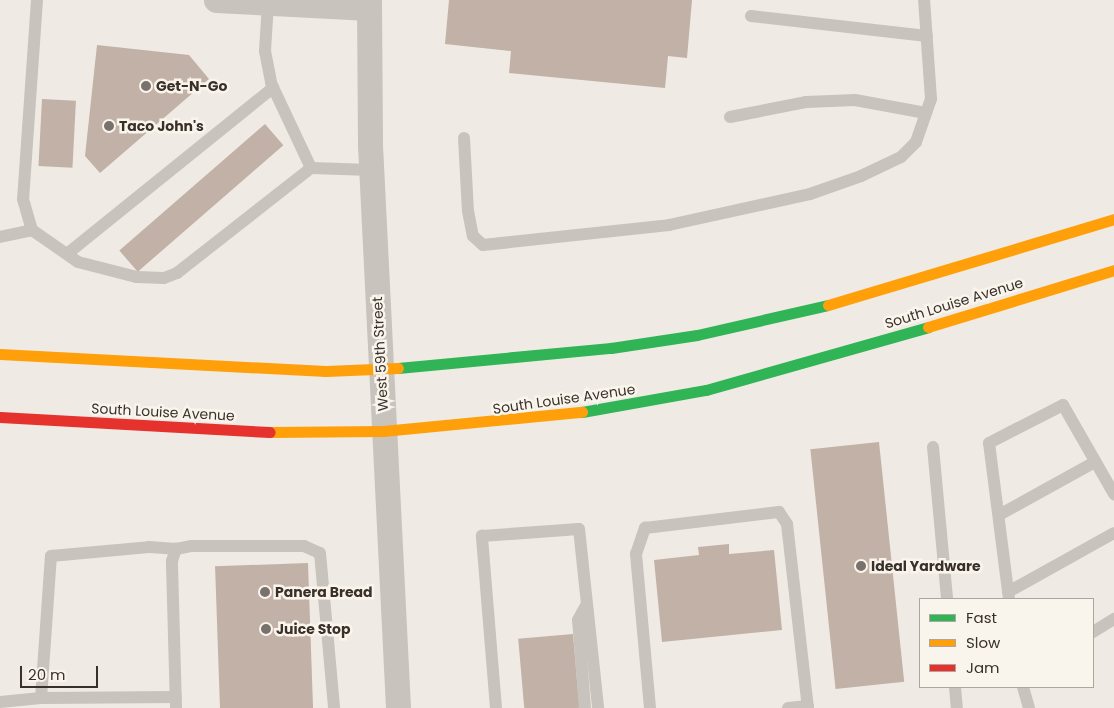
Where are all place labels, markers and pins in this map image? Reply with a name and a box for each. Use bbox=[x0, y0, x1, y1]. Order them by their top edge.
place label: Get-N-Go bbox=[156, 78, 227, 94]
marker: Get-N-Go bbox=[140, 80, 152, 92]
place label: Taco John's bbox=[119, 118, 204, 134]
marker: Taco John's bbox=[103, 120, 115, 132]
place label: Ideal Yardware bbox=[871, 558, 981, 574]
marker: Ideal Yardware bbox=[855, 560, 867, 572]
place label: Panera Bread bbox=[275, 584, 373, 600]
marker: Panera Bread bbox=[259, 586, 271, 598]
place label: Juice Stop bbox=[276, 621, 350, 637]
marker: Juice Stop bbox=[260, 623, 272, 635]

